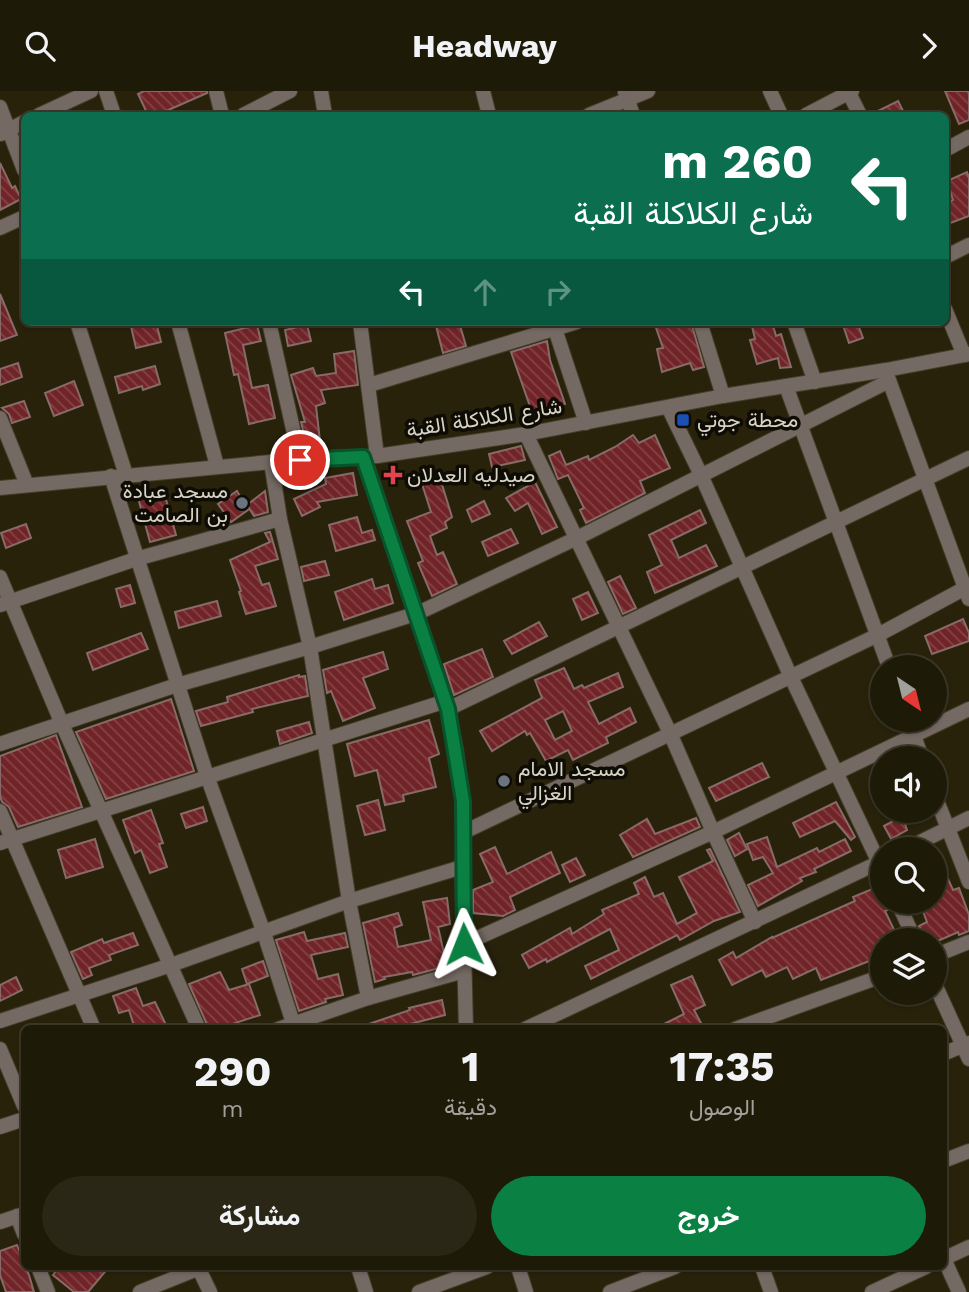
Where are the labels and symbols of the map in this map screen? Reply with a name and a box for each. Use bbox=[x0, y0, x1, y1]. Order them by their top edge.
street label: شارع الكلاكلة القبة bbox=[404, 393, 564, 444]
place label: محطة جوتي bbox=[697, 407, 798, 437]
marker: محطة جوتي bbox=[675, 412, 691, 428]
pin bbox=[270, 430, 330, 490]
place label: صيدليه العدلان bbox=[407, 462, 535, 487]
marker: صيدليه العدلان bbox=[385, 467, 401, 483]
place label: مسجد عبادة بن الصامت bbox=[123, 478, 228, 527]
marker: مسجد عبادة بن الصامت bbox=[234, 495, 250, 511]
north arrow bbox=[870, 655, 947, 731]
place label: مسجد الامام الغزالي bbox=[518, 756, 626, 810]
marker: مسجد الامام الغزالي bbox=[496, 773, 512, 789]
position arrow bbox=[427, 907, 501, 981]

